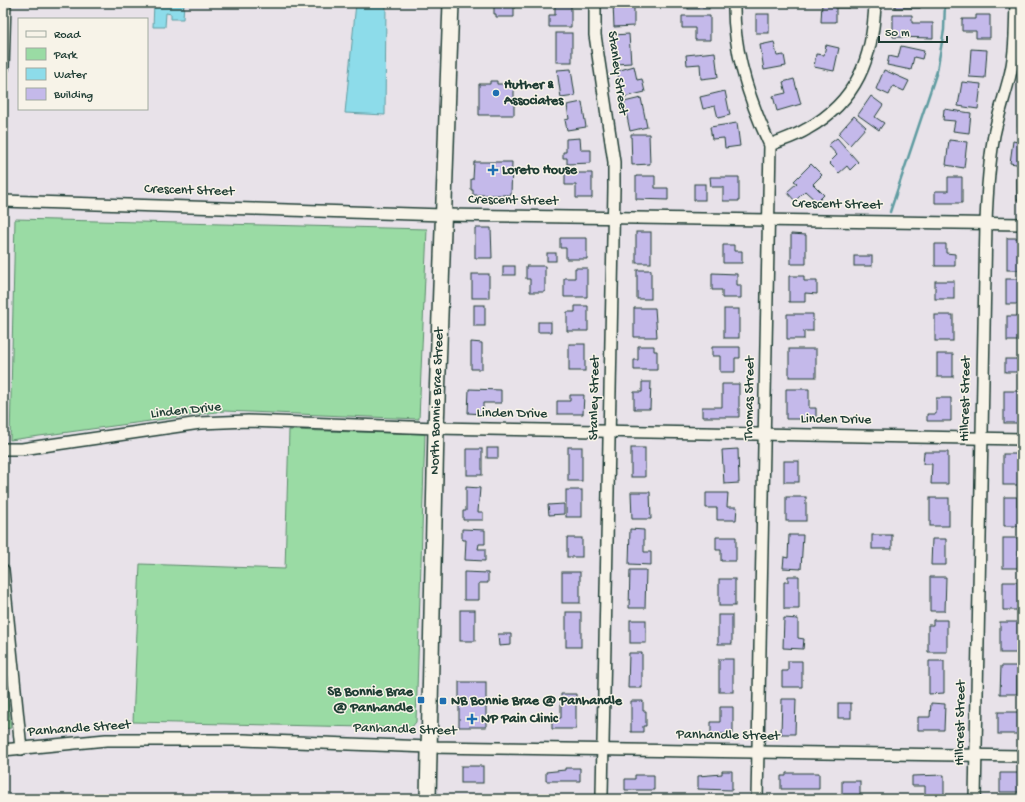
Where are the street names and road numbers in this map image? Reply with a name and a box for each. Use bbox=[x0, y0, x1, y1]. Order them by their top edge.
street label: Stanley Street bbox=[603, 30, 631, 117]
street label: Crescent Street bbox=[144, 181, 236, 201]
street label: Crescent Street bbox=[468, 192, 559, 210]
street label: Crescent Street bbox=[792, 196, 883, 214]
street label: North Bonnie Brae Street bbox=[426, 326, 448, 475]
street label: Stanley Street bbox=[586, 354, 604, 440]
street label: Thomas Street bbox=[741, 355, 759, 441]
street label: Hillcrest Street bbox=[957, 355, 975, 442]
street label: Linden Drive bbox=[150, 399, 223, 423]
street label: Linden Drive bbox=[476, 405, 548, 423]
street label: Linden Drive bbox=[800, 411, 872, 429]
street label: Hillcrest Street bbox=[952, 679, 970, 766]
street label: Panhandle Street bbox=[26, 717, 132, 741]
street label: Panhandle Street bbox=[352, 720, 458, 740]
street label: Panhandle Street bbox=[675, 727, 781, 745]

